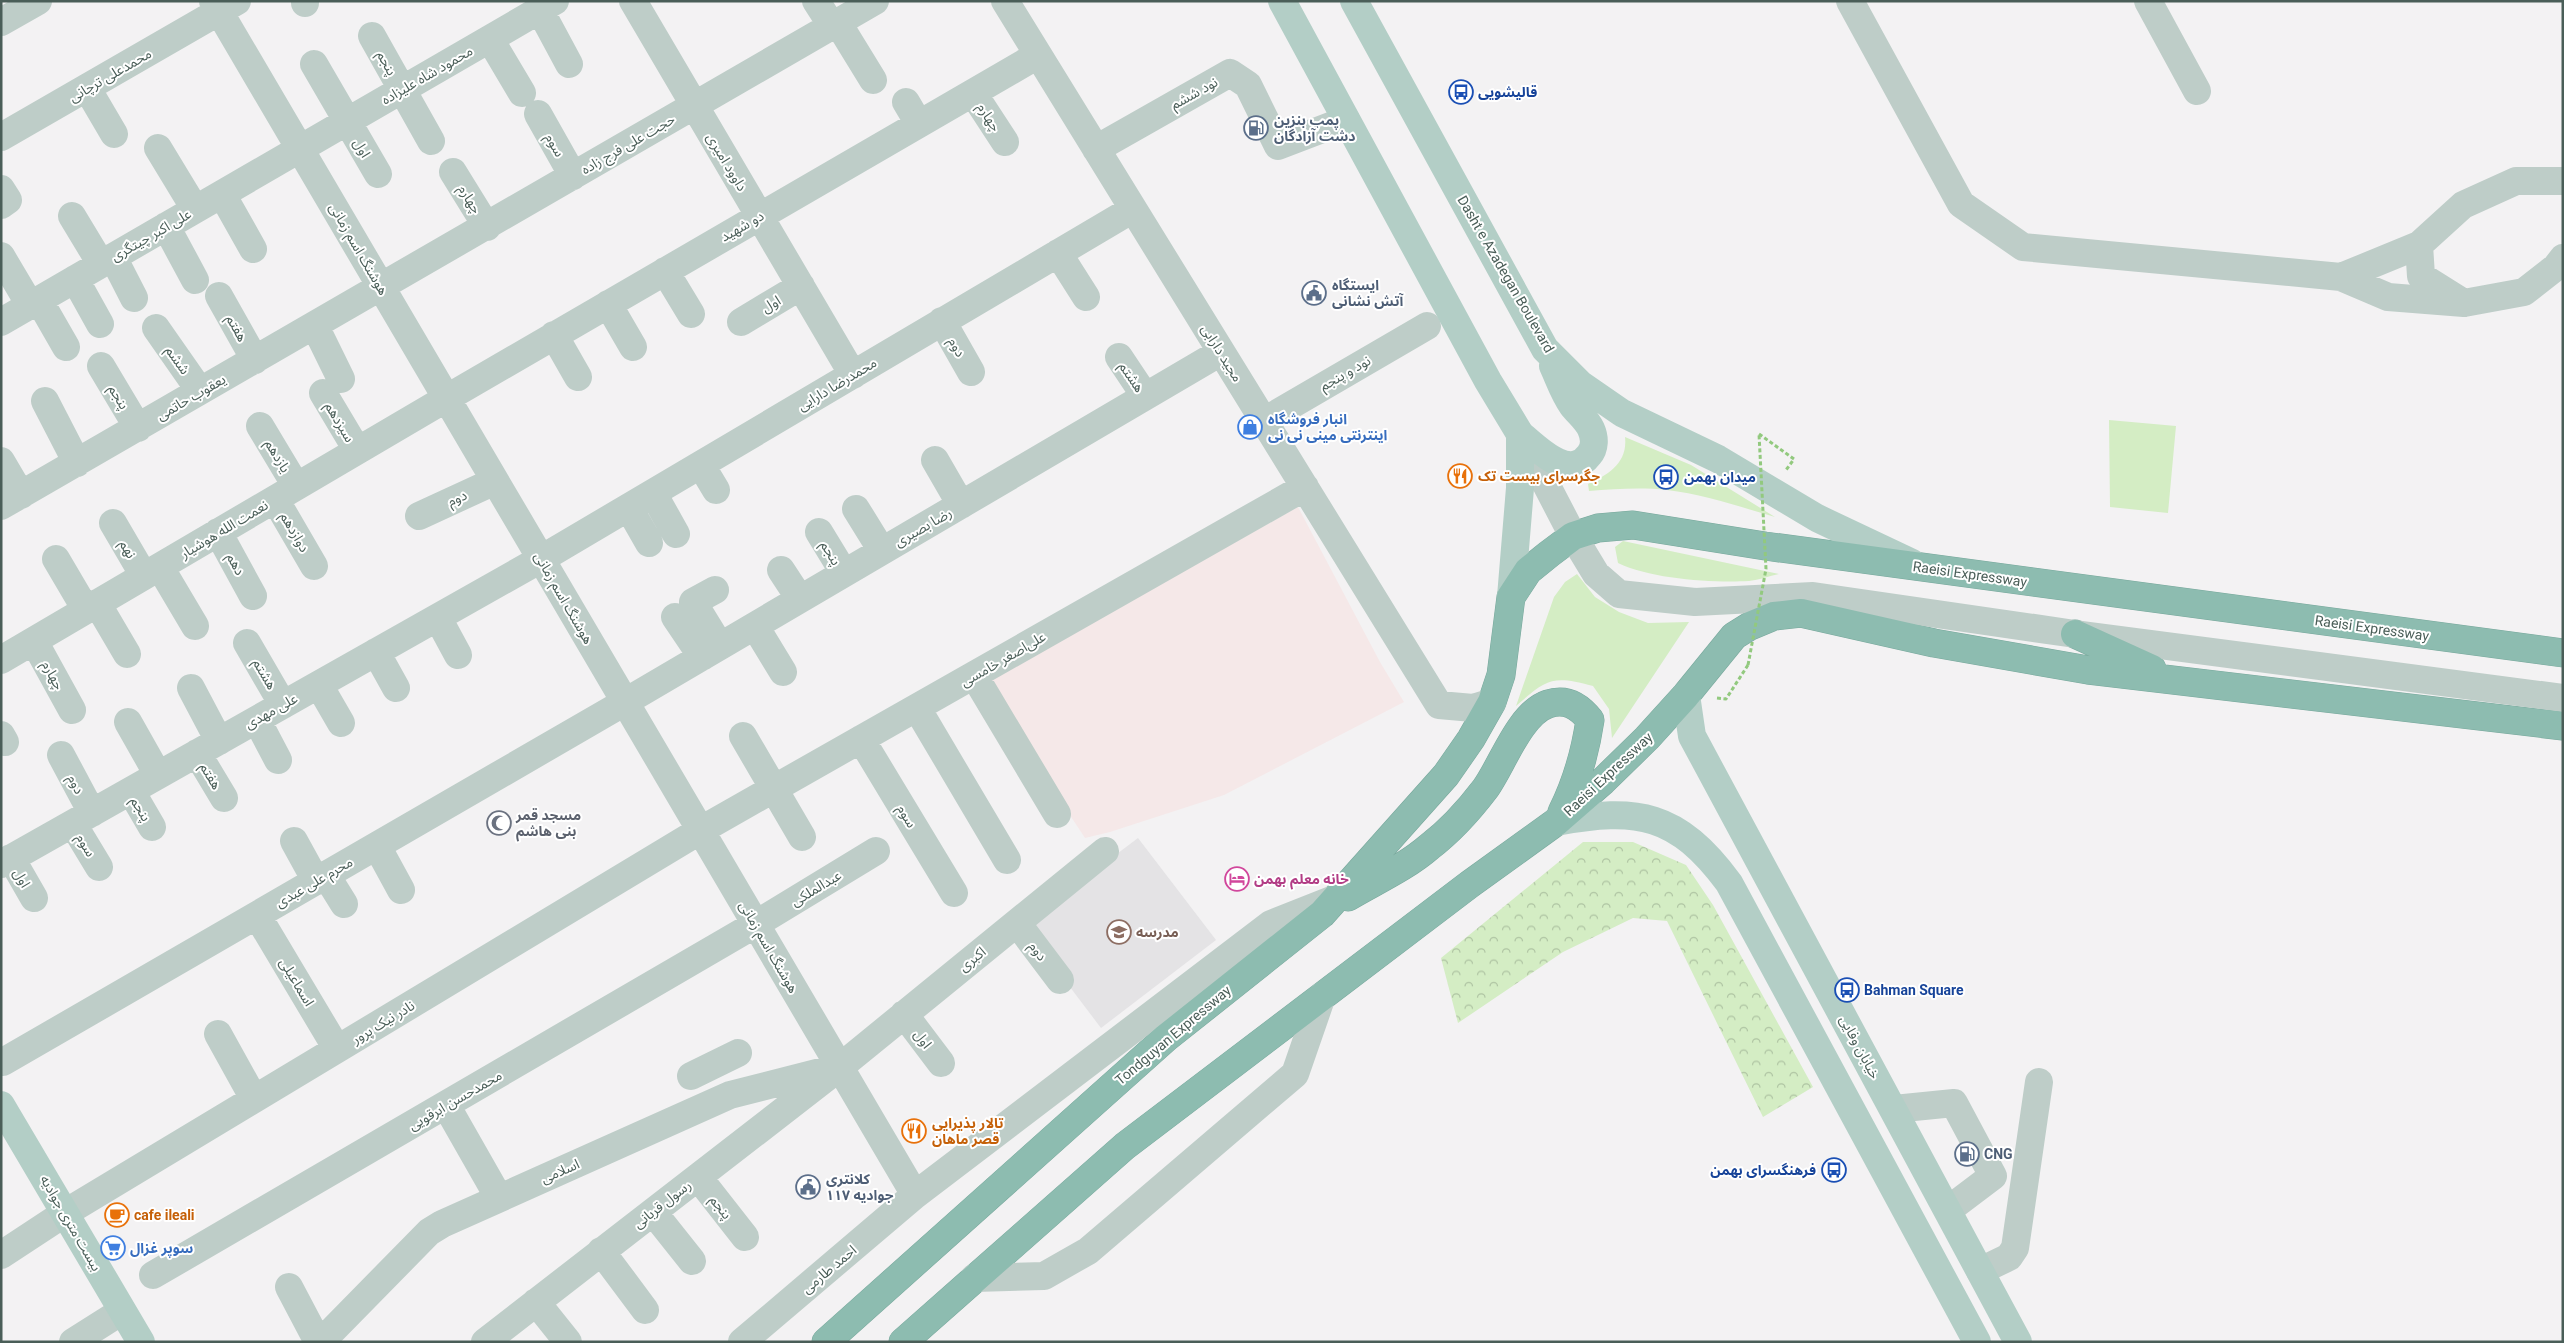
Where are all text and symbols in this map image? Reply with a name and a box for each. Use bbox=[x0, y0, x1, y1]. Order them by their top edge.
street label: محمود شاه علیزاده bbox=[379, 42, 476, 108]
street label: محمدعلی ترچانی bbox=[66, 45, 155, 107]
street label: پنجم bbox=[371, 48, 400, 80]
street label: نود ششم bbox=[1168, 73, 1222, 115]
bus stop icon: قالیشویی bbox=[1448, 79, 1474, 105]
place label: قالیشویی bbox=[1478, 84, 1537, 100]
street label: چهارم bbox=[971, 100, 1004, 136]
street label: حجت علی فرج زاده bbox=[578, 111, 679, 180]
place label: پمپ بنزین دشت آزادگان bbox=[1274, 112, 1355, 145]
fuel station icon: پمپ بنزین دشت آزادگان bbox=[1243, 115, 1269, 141]
street label: سوم bbox=[539, 130, 568, 161]
street label: داوود امیری bbox=[703, 130, 751, 195]
street label: اول bbox=[349, 136, 374, 161]
street label: چهارم bbox=[453, 182, 485, 218]
street label: Dasht e Azadegan Boulevard bbox=[1454, 193, 1558, 355]
street label: هوشنگ اسم زمانی bbox=[324, 200, 392, 299]
street label: علی اکبر چیتگری bbox=[108, 206, 195, 266]
street label: دو شهید bbox=[718, 207, 767, 246]
place label: ایستگاه آتش نشانی bbox=[1332, 277, 1404, 309]
public building icon: ایستگاه آتش نشانی bbox=[1301, 280, 1327, 306]
street label: اول bbox=[759, 292, 784, 317]
street label: هفتم bbox=[221, 312, 251, 346]
street label: مجید دارابی bbox=[1197, 321, 1246, 385]
street label: دوم bbox=[943, 334, 969, 361]
street label: ششم bbox=[160, 343, 193, 379]
street label: نود و پنجم bbox=[1317, 352, 1375, 397]
street label: محمدرضا دارایی bbox=[795, 354, 880, 415]
street label: هشتم bbox=[1114, 359, 1148, 397]
street label: یعقوب حاتمی bbox=[154, 371, 229, 424]
street label: پنجم bbox=[103, 382, 132, 414]
street label: سیزدهم bbox=[319, 399, 358, 447]
place label: انبار فروشگاه اینترنتی مینی نی نی bbox=[1268, 411, 1388, 444]
shop icon: انبار فروشگاه اینترنتی مینی نی نی bbox=[1237, 414, 1263, 440]
street label: یازدهم bbox=[259, 437, 294, 477]
restaurant icon: جگرسرای بیست تک bbox=[1447, 463, 1473, 489]
bus stop icon: میدان بهمن bbox=[1653, 464, 1679, 490]
place label: جگرسرای بیست تک bbox=[1478, 468, 1600, 485]
place label: میدان بهمن bbox=[1684, 469, 1756, 485]
street label: دوم bbox=[445, 486, 471, 512]
street label: نعمت الله هوشیار bbox=[176, 496, 271, 563]
street label: رضا بصیری bbox=[892, 504, 955, 551]
street label: دوازدهم bbox=[275, 509, 313, 557]
street label: نهم bbox=[114, 537, 140, 563]
street label: پنجم bbox=[815, 538, 844, 570]
street label: هوشنگ اسم زمانی bbox=[529, 549, 597, 648]
street label: دهم bbox=[221, 550, 249, 579]
street label: Raeisi Expressway bbox=[1912, 558, 2028, 590]
street label: Raeisi Expressway bbox=[2314, 612, 2430, 644]
street label: علی‌اصغر خامسی bbox=[958, 628, 1049, 691]
street label: هشتم bbox=[247, 656, 280, 694]
street label: چهارم bbox=[36, 658, 67, 694]
street label: علی مهدی bbox=[242, 690, 301, 733]
street label: Raeisi Expressway bbox=[1560, 729, 1656, 819]
street label: هفتم bbox=[194, 760, 225, 794]
street label: دوم bbox=[62, 772, 88, 798]
street label: پنجم bbox=[125, 794, 154, 826]
street label: سوم bbox=[891, 801, 920, 832]
place label: مسجد قمر بنی هاشم bbox=[515, 807, 581, 842]
mosque icon: مسجد قمر بنی هاشم bbox=[486, 810, 512, 836]
street label: سوم bbox=[70, 830, 99, 861]
street label: محرم علی عبدی bbox=[273, 853, 357, 913]
street label: اول bbox=[9, 866, 34, 891]
hotel icon: خانه معلم بهمن bbox=[1224, 866, 1250, 892]
street label: عبدالملکی bbox=[788, 867, 845, 910]
place label: خانه معلم بهمن bbox=[1254, 871, 1349, 890]
street label: هوشنگ اسم زمانی bbox=[734, 898, 802, 997]
school or university icon: مدرسه bbox=[1106, 919, 1132, 945]
place label: مدرسه bbox=[1136, 924, 1179, 941]
street label: دوم bbox=[1023, 938, 1051, 966]
street label: اکبری bbox=[955, 943, 989, 975]
street label: اسماعیلی bbox=[276, 955, 318, 1009]
bus stop icon: Bahman Square bbox=[1834, 977, 1860, 1003]
street label: Tondguyan Expressway bbox=[1112, 982, 1234, 1088]
place label: Bahman Square bbox=[1864, 982, 1964, 998]
street label: نادر نیک پرور bbox=[348, 997, 419, 1049]
street label: خیابان وفایی bbox=[1836, 1013, 1883, 1082]
street label: اول bbox=[910, 1026, 935, 1052]
street label: محمدحسن ابرقویی bbox=[405, 1067, 505, 1134]
place label: تالار پذیرایی قصر ماهان bbox=[932, 1115, 1004, 1148]
restaurant icon: تالار پذیرایی قصر ماهان bbox=[901, 1118, 927, 1144]
fuel station icon: CNG bbox=[1954, 1141, 1980, 1167]
place label: CNG bbox=[1984, 1146, 2013, 1162]
street label: اسلامی bbox=[538, 1155, 582, 1187]
bus stop icon: فرهنگسرای بهمن bbox=[1821, 1157, 1847, 1183]
place label: فرهنگسرای بهمن bbox=[1710, 1162, 1816, 1179]
place label: کلانتری ۱۱۷ جوادیه bbox=[826, 1171, 894, 1203]
street label: بیست متری جوادیه bbox=[36, 1172, 105, 1274]
public building icon: کلانتری ۱۱۷ جوادیه bbox=[795, 1174, 821, 1200]
street label: رسول قربانی bbox=[630, 1177, 695, 1232]
street label: پنجم bbox=[704, 1192, 735, 1224]
cafe icon: cafe ileali bbox=[104, 1202, 130, 1228]
place label: cafe ileali bbox=[134, 1207, 195, 1223]
supermarket icon: سوپر غزال bbox=[100, 1235, 126, 1261]
place label: سوپر غزال bbox=[130, 1240, 193, 1258]
street label: احمد طارمی bbox=[798, 1242, 860, 1297]

